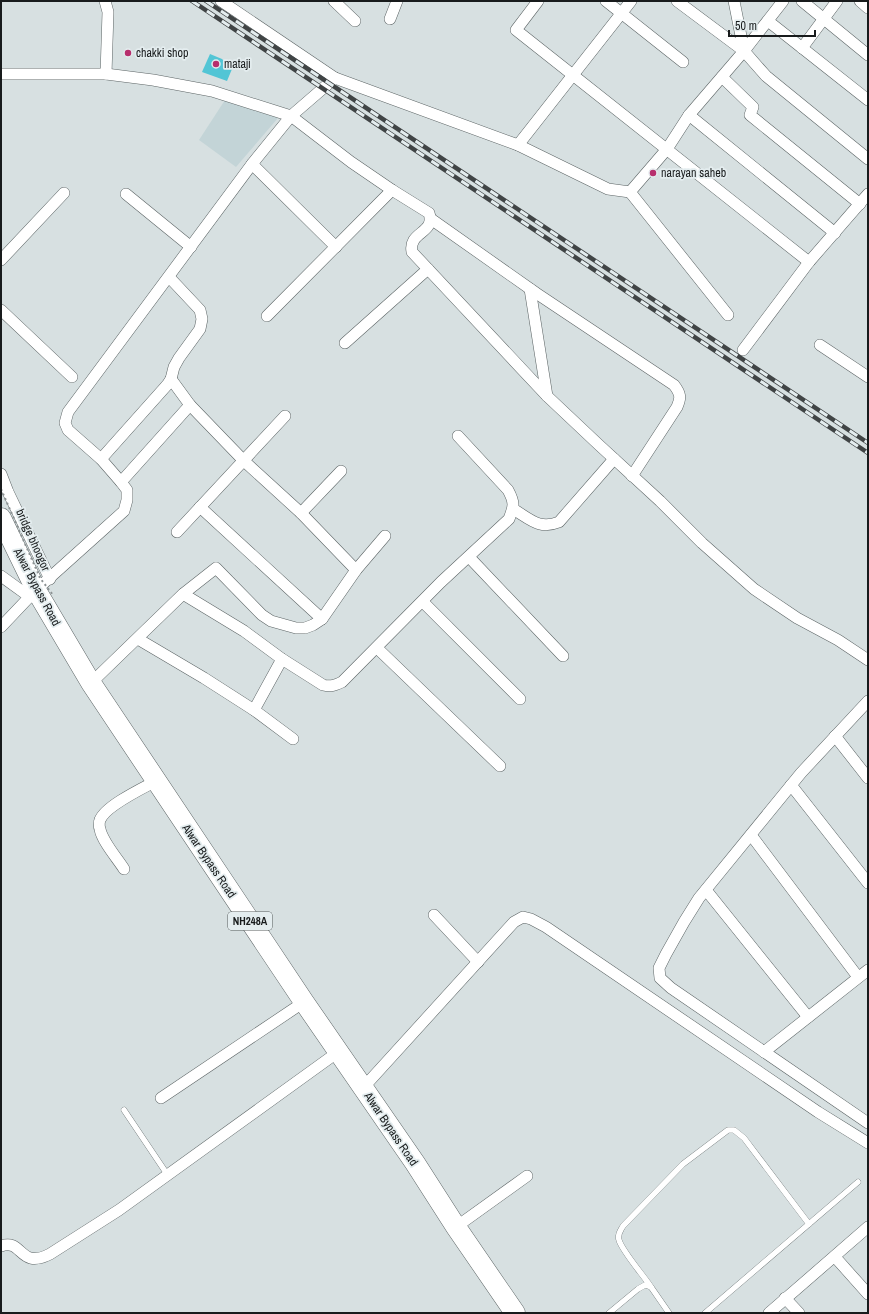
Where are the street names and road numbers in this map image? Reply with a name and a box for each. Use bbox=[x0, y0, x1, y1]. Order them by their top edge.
street label: bridge bhoogor bbox=[12, 506, 54, 574]
street label: Alwar Bypass Road bbox=[9, 544, 64, 629]
street label: Alwar Bypass Road bbox=[178, 820, 240, 901]
road number: NH248A bbox=[228, 912, 272, 930]
street label: Alwar Bypass Road bbox=[360, 1088, 422, 1169]

